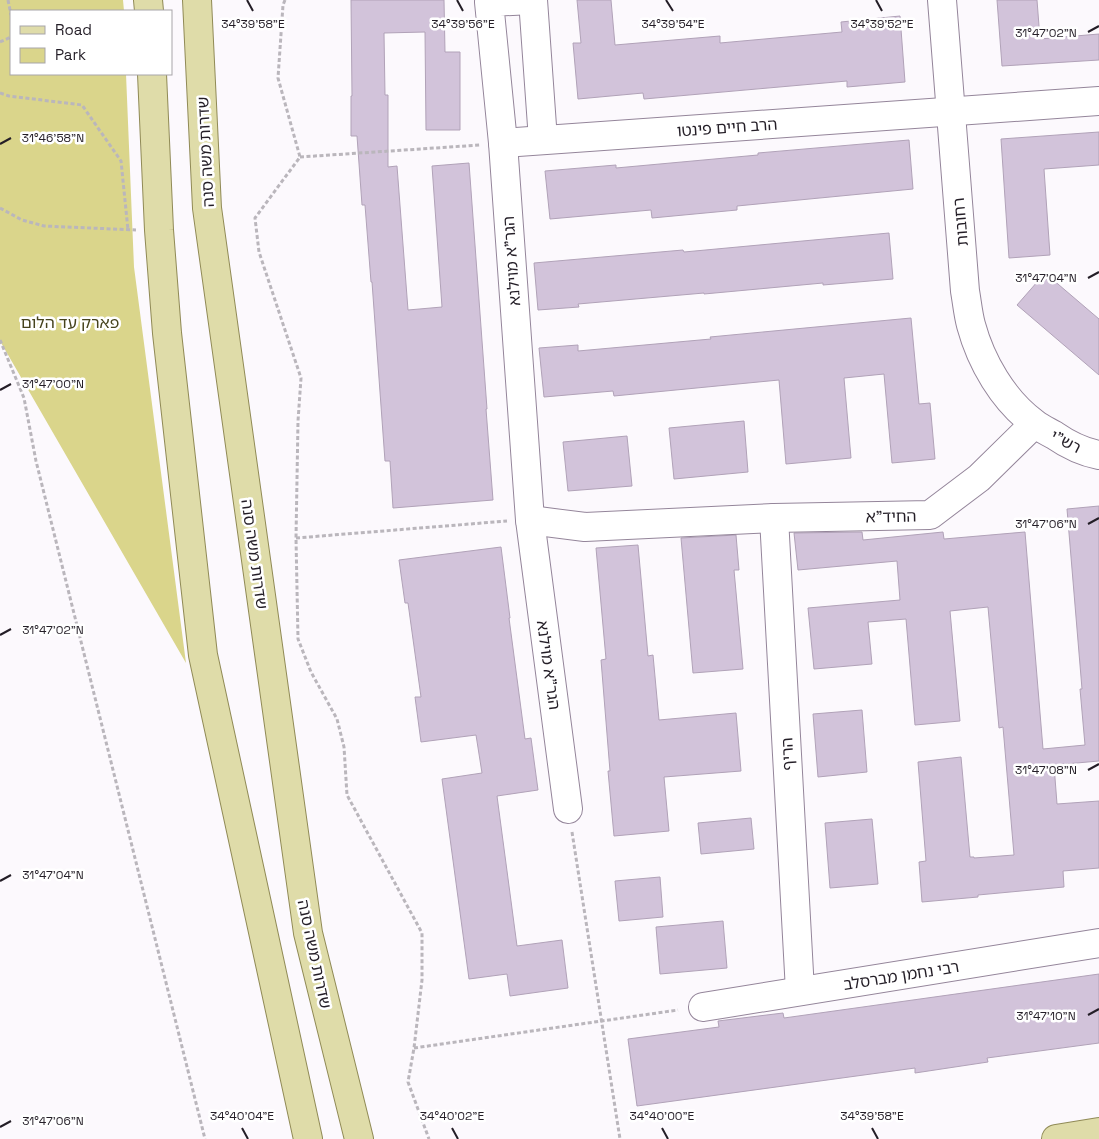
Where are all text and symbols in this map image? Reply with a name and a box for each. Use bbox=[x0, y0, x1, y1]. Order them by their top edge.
legend bbox=[10, 10, 172, 75]
text: 34°39'58"E bbox=[221, 16, 285, 32]
text: 34°39'56"E bbox=[431, 16, 495, 32]
text: 34°39'54"E bbox=[641, 16, 705, 32]
text: 34°39'52"E bbox=[850, 16, 914, 32]
text: Road bbox=[55, 20, 92, 39]
text: 31°47'02"N bbox=[1015, 25, 1077, 41]
text: Park bbox=[55, 45, 86, 64]
street label: שדרות משה סנה bbox=[192, 96, 219, 208]
street label: הרב חיים פינטו bbox=[676, 114, 778, 141]
text: 31°46'58"N bbox=[22, 130, 84, 146]
street label: רחובות bbox=[948, 197, 973, 247]
street label: הגר"א מוילנא bbox=[498, 215, 525, 307]
text: 31°47'04"N bbox=[1015, 270, 1077, 286]
park label: פארק עד הלום bbox=[21, 312, 119, 333]
text: 31°47'00"N bbox=[22, 376, 84, 392]
street label: רש"י bbox=[1047, 425, 1085, 458]
street label: שדרות משה סנה bbox=[236, 498, 273, 610]
street label: החיד"א bbox=[865, 506, 917, 527]
text: 31°47'06"N bbox=[1015, 516, 1077, 532]
street label: הגר"א מוילנא bbox=[532, 619, 565, 711]
text: 31°47'02"N bbox=[22, 622, 84, 638]
street label: הריף bbox=[776, 737, 799, 771]
text: 31°47'08"N bbox=[1015, 762, 1077, 778]
text: 31°47'04"N bbox=[22, 867, 84, 883]
street label: שדרות משה סנה bbox=[293, 898, 336, 1010]
street label: רבי נחמן מברסלב bbox=[842, 956, 960, 995]
text: 31°47'10"N bbox=[1016, 1008, 1076, 1024]
text: 34°40'04"E bbox=[210, 1108, 274, 1124]
text: 34°40'02"E bbox=[420, 1108, 484, 1124]
text: 34°40'00"E bbox=[630, 1108, 695, 1124]
text: 34°39'58"E bbox=[840, 1108, 904, 1124]
text: 31°47'06"N bbox=[22, 1113, 84, 1129]

